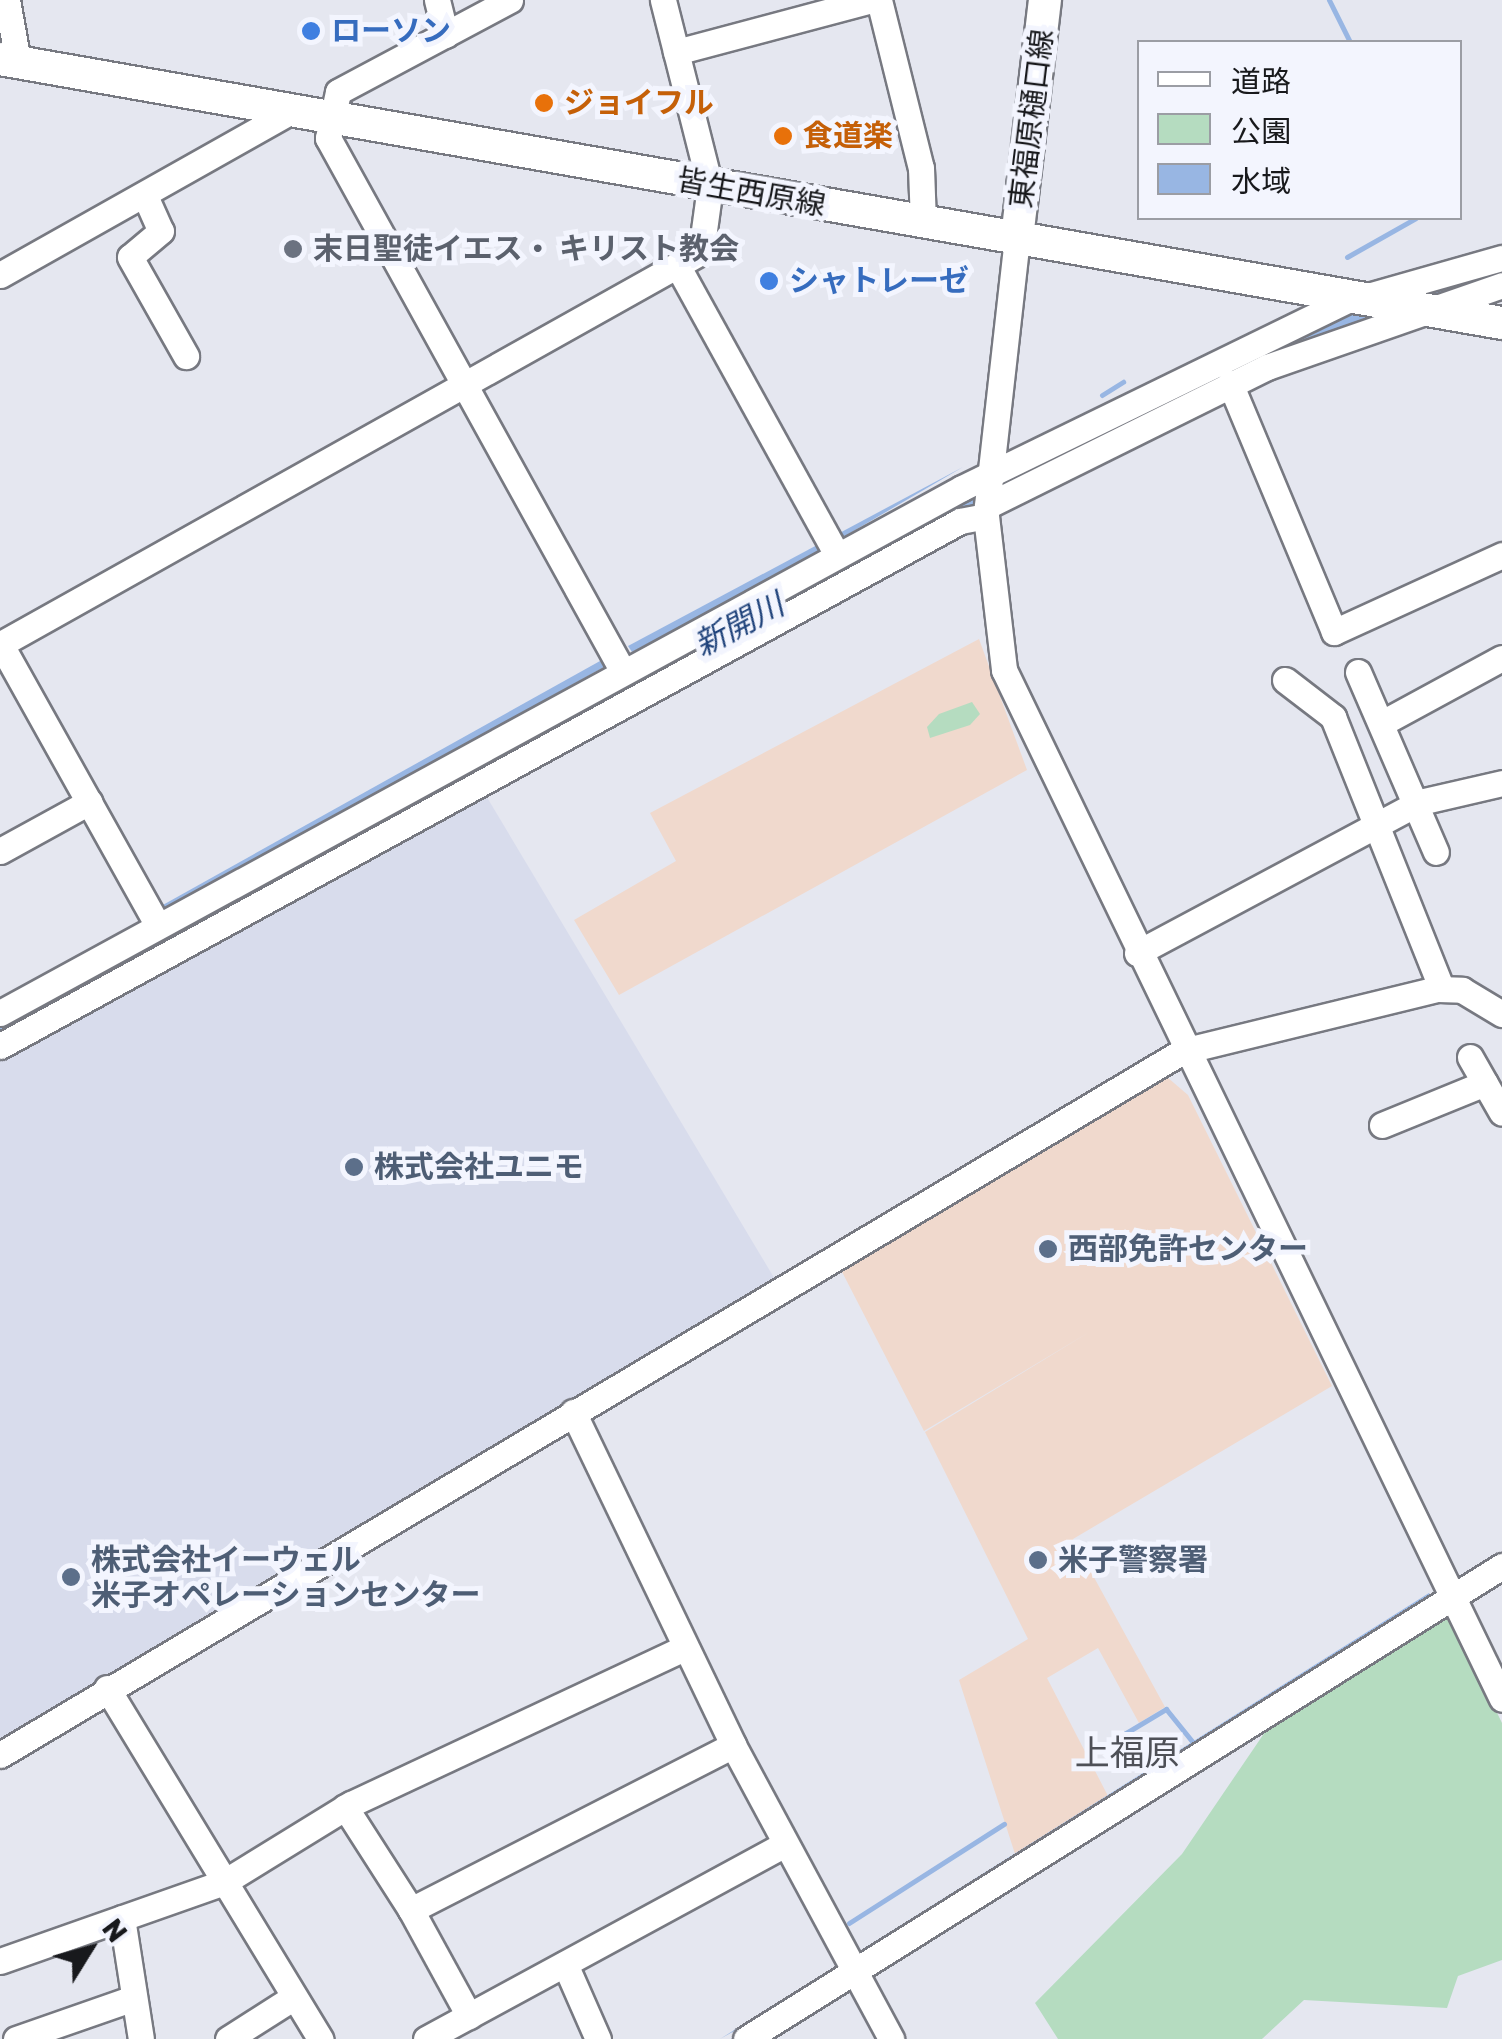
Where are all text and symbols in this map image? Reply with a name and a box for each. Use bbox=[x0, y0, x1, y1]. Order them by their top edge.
place label: ローソン bbox=[331, 13, 451, 49]
marker: ローソン bbox=[300, 20, 322, 42]
street label: 東福原樋口線 bbox=[1003, 27, 1061, 211]
legend bbox=[1137, 40, 1462, 220]
text: 道路 bbox=[1231, 64, 1291, 100]
place label: ジョイフル bbox=[564, 85, 714, 121]
marker: ジョイフル bbox=[533, 92, 555, 114]
text: 公園 bbox=[1231, 114, 1291, 150]
place label: 食道楽 bbox=[803, 118, 893, 154]
marker: 食道楽 bbox=[772, 125, 794, 147]
street label: 皆生西原線 bbox=[674, 162, 828, 224]
text: 水域 bbox=[1231, 164, 1291, 200]
place label: 末日聖徒イエス・ キリスト教会 bbox=[313, 231, 739, 267]
marker: 末日聖徒イエス・ キリスト教会 bbox=[282, 238, 304, 260]
place label: シャトレーゼ bbox=[789, 263, 969, 299]
marker: シャトレーゼ bbox=[758, 270, 780, 292]
water label: 新開川 bbox=[688, 586, 790, 664]
place label: 株式会社ユニモ bbox=[374, 1149, 584, 1185]
marker: 株式会社ユニモ bbox=[343, 1156, 365, 1178]
place label: 西部免許センター bbox=[1068, 1231, 1308, 1267]
marker: 西部免許センター bbox=[1037, 1238, 1059, 1260]
place label: 株式会社イーウェル 米子オペレーションセンター bbox=[91, 1542, 481, 1612]
place label: 米子警察署 bbox=[1058, 1542, 1208, 1578]
marker: 米子警察署 bbox=[1027, 1549, 1049, 1571]
marker: 株式会社イーウェル 米子オペレーションセンター bbox=[60, 1566, 82, 1588]
district label: 上福原 bbox=[1075, 1732, 1179, 1774]
north arrow bbox=[40, 1899, 140, 1999]
text: N bbox=[95, 1913, 134, 1949]

